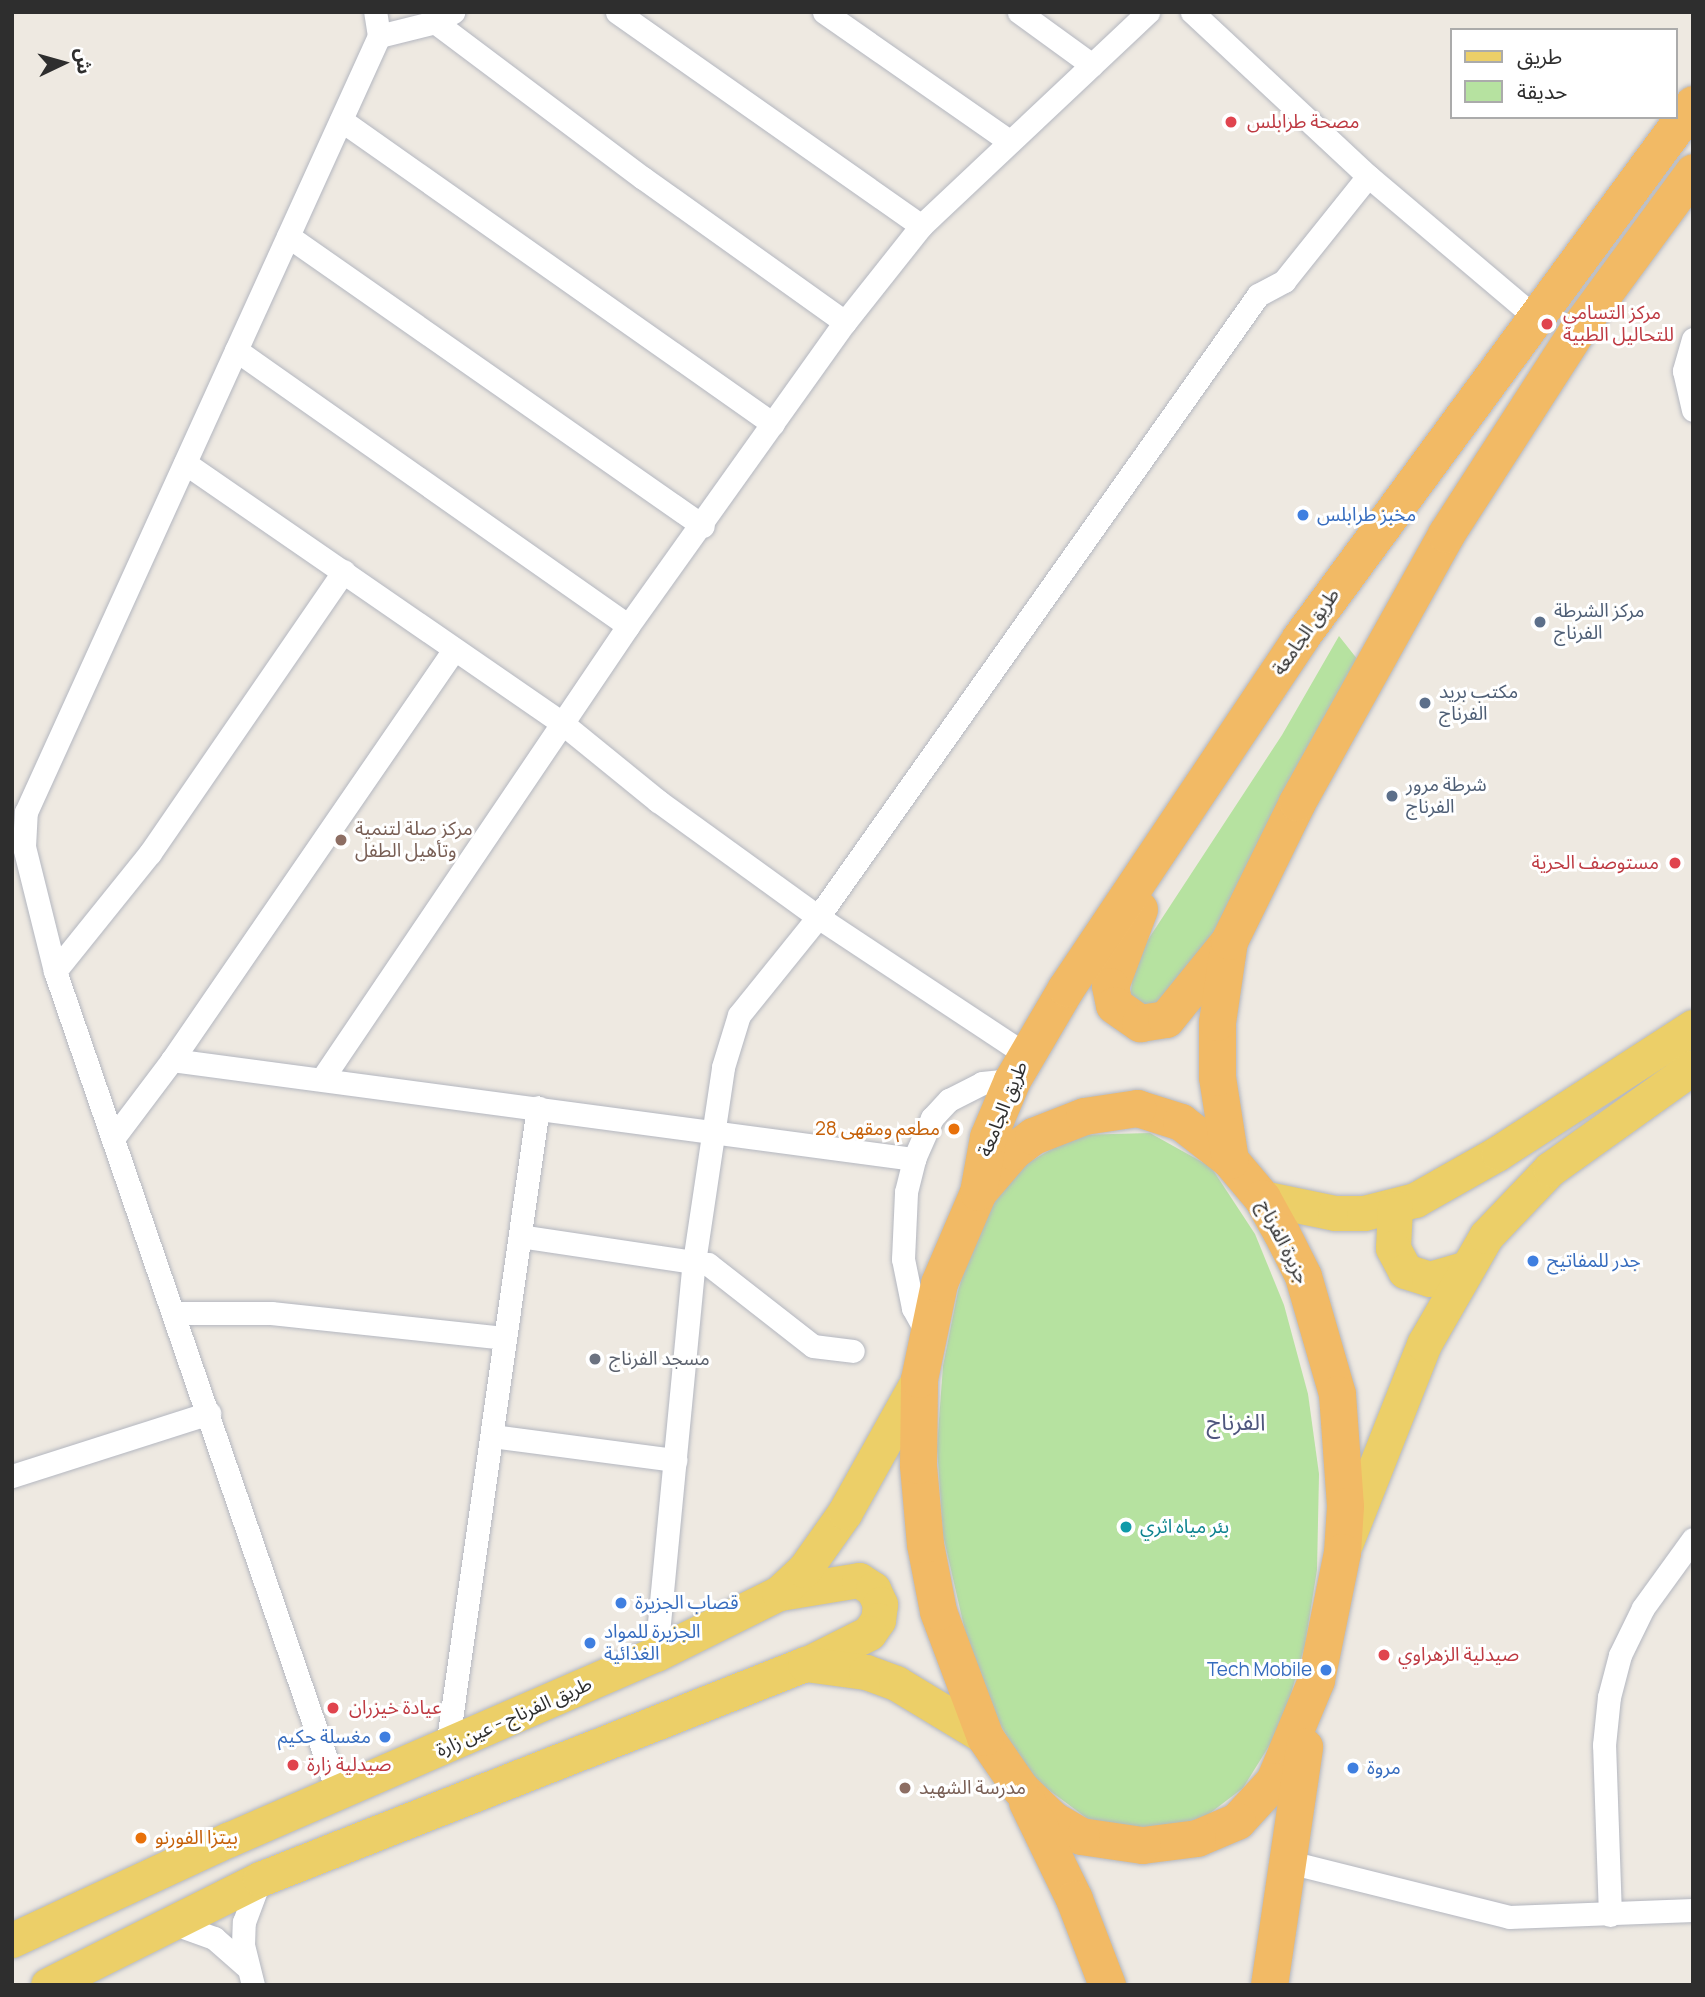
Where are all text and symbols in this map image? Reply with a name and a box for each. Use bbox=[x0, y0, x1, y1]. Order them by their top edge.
north arrow bbox=[28, 28, 98, 98]
legend bbox=[1450, 28, 1677, 119]
text: طريق bbox=[1517, 42, 1562, 70]
text: ش bbox=[70, 47, 98, 75]
text: حديقة bbox=[1517, 77, 1567, 105]
place label: مصحة طرابلس bbox=[1247, 111, 1359, 133]
marker: مصحة طرابلس bbox=[1221, 112, 1241, 132]
place label: مركز التسامي للتحاليل الطبية bbox=[1563, 302, 1674, 346]
marker: مركز التسامي للتحاليل الطبية bbox=[1537, 314, 1557, 334]
place label: مخبز طرابلس bbox=[1317, 504, 1416, 526]
marker: مخبز طرابلس bbox=[1295, 507, 1311, 523]
street label: طريق الجامعة bbox=[1268, 584, 1344, 680]
place label: مركز الشرطة الفرناج bbox=[1554, 600, 1645, 644]
marker: مركز الشرطة الفرناج bbox=[1532, 614, 1548, 630]
place label: مكتب بريد الفرناج bbox=[1439, 681, 1518, 725]
marker: مكتب بريد الفرناج bbox=[1417, 695, 1433, 711]
place label: شرطة مرور الفرناج bbox=[1406, 774, 1487, 818]
marker: شرطة مرور الفرناج bbox=[1384, 788, 1400, 804]
place label: مركز صلة لتنمية وتأهيل الطفل bbox=[355, 818, 473, 862]
marker: مركز صلة لتنمية وتأهيل الطفل bbox=[333, 832, 349, 848]
place label: مستوصف الحرية bbox=[1532, 852, 1659, 874]
marker: مستوصف الحرية bbox=[1665, 853, 1685, 873]
street label: طريق الجامعة bbox=[974, 1058, 1032, 1160]
place label: مطعم ومقهى 28 bbox=[815, 1118, 940, 1140]
marker: مطعم ومقهى 28 bbox=[946, 1121, 962, 1137]
street label: جزيرة الفرناج bbox=[1252, 1196, 1314, 1288]
place label: جدر للمفاتيح bbox=[1547, 1250, 1641, 1272]
marker: جدر للمفاتيح bbox=[1525, 1253, 1541, 1269]
place label: مسجد الفرناج bbox=[609, 1348, 710, 1370]
marker: مسجد الفرناج bbox=[587, 1351, 603, 1367]
district label: الفرناج bbox=[1207, 1407, 1265, 1435]
place label: بئر مياه اثري bbox=[1140, 1516, 1229, 1538]
marker: بئر مياه اثري bbox=[1118, 1519, 1134, 1535]
place label: قصاب الجزيرة bbox=[635, 1592, 738, 1614]
marker: قصاب الجزيرة bbox=[613, 1595, 629, 1611]
place label: الجزيرة للمواد الغذائية bbox=[604, 1621, 701, 1665]
marker: الجزيرة للمواد الغذائية bbox=[582, 1635, 598, 1651]
place label: صيدلية الزهراوي bbox=[1398, 1644, 1519, 1666]
marker: صيدلية الزهراوي bbox=[1376, 1647, 1392, 1663]
place label: Tech Mobile bbox=[1207, 1659, 1312, 1681]
marker: Tech Mobile bbox=[1318, 1662, 1334, 1678]
street label: طريق الفرناج - عين زارة bbox=[433, 1672, 595, 1762]
place label: عيادة خيزران bbox=[349, 1697, 442, 1719]
marker: عيادة خيزران bbox=[323, 1698, 343, 1718]
place label: مغسلة حكيم bbox=[278, 1726, 371, 1748]
marker: مغسلة حكيم bbox=[377, 1729, 393, 1745]
place label: صيدلية زارة bbox=[307, 1754, 391, 1776]
marker: صيدلية زارة bbox=[285, 1757, 301, 1773]
place label: مروة bbox=[1367, 1757, 1401, 1779]
marker: مروة bbox=[1345, 1760, 1361, 1776]
place label: مدرسة الشهيد bbox=[919, 1777, 1026, 1799]
marker: مدرسة الشهيد bbox=[897, 1780, 913, 1796]
place label: بيتزا الفورنو bbox=[155, 1827, 238, 1849]
marker: بيتزا الفورنو bbox=[133, 1830, 149, 1846]

